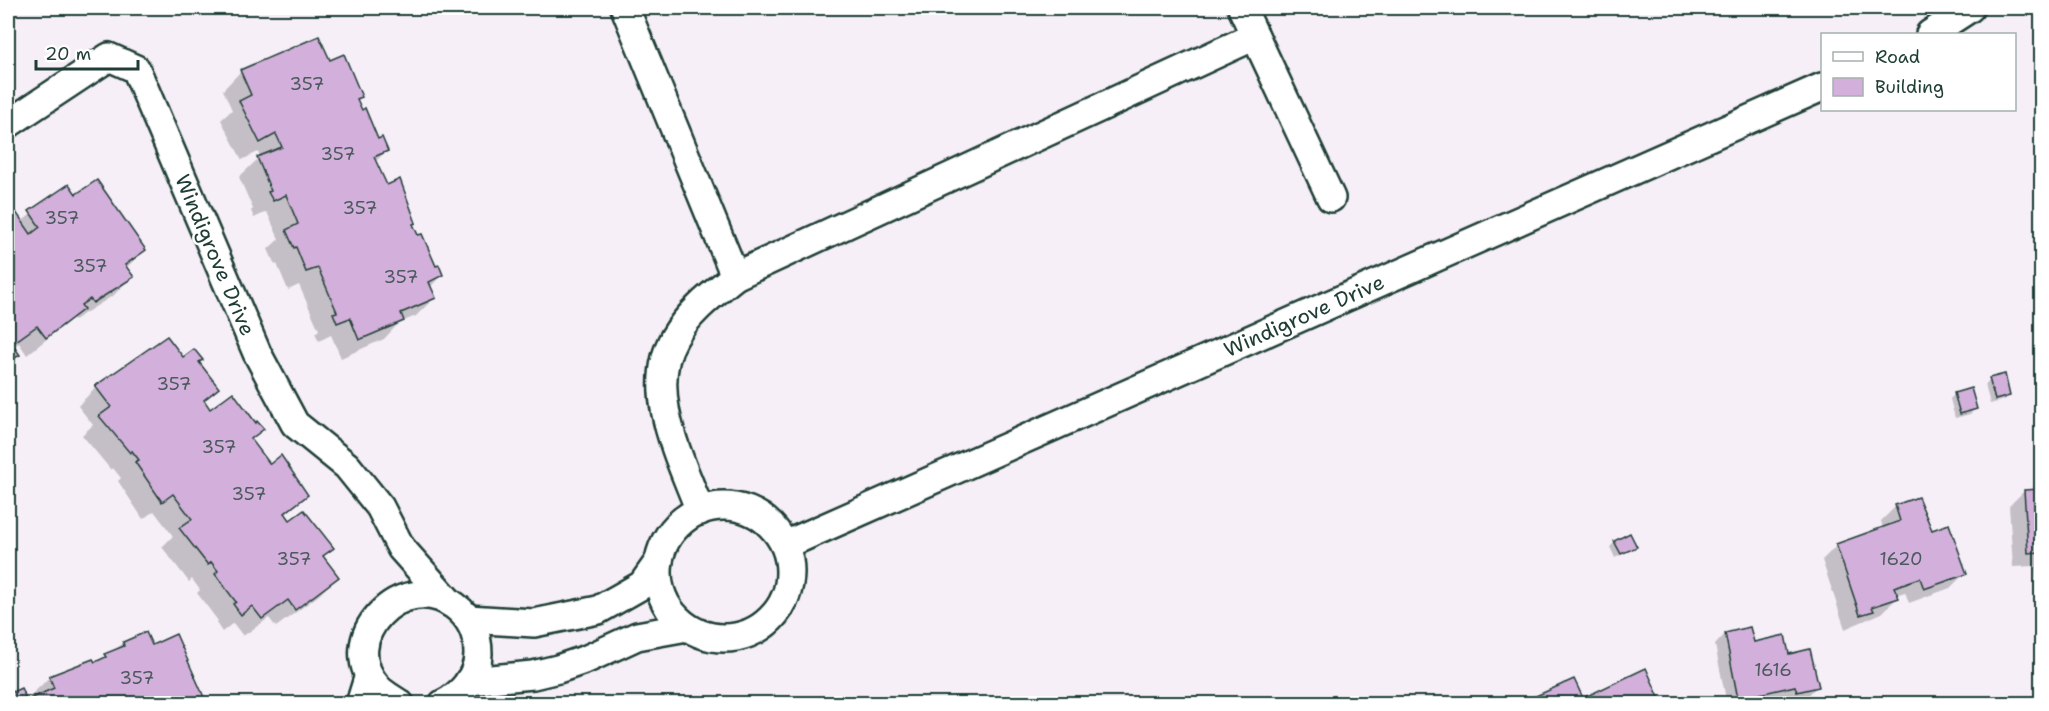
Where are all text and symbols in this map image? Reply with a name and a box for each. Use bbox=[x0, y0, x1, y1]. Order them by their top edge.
scale bar bbox=[36, 33, 138, 71]
legend bbox=[1821, 33, 2016, 111]
text: 20 m bbox=[45, 42, 91, 66]
text: Road bbox=[1875, 45, 1920, 69]
house number: 357 bbox=[290, 72, 324, 96]
text: Building bbox=[1875, 75, 1944, 99]
house number: 357 bbox=[321, 142, 355, 166]
street label: Windigrove Drive bbox=[168, 170, 262, 340]
house number: 357 bbox=[343, 196, 377, 220]
house number: 357 bbox=[45, 206, 79, 230]
house number: 357 bbox=[73, 254, 107, 278]
house number: 357 bbox=[384, 265, 418, 289]
street label: Windigrove Drive bbox=[1219, 268, 1389, 364]
house number: 357 bbox=[157, 372, 191, 396]
house number: 357 bbox=[202, 435, 236, 459]
house number: 357 bbox=[232, 482, 266, 506]
house number: 357 bbox=[277, 547, 311, 571]
house number: 1620 bbox=[1880, 547, 1923, 571]
house number: 1616 bbox=[1754, 658, 1792, 682]
house number: 357 bbox=[120, 666, 154, 690]

